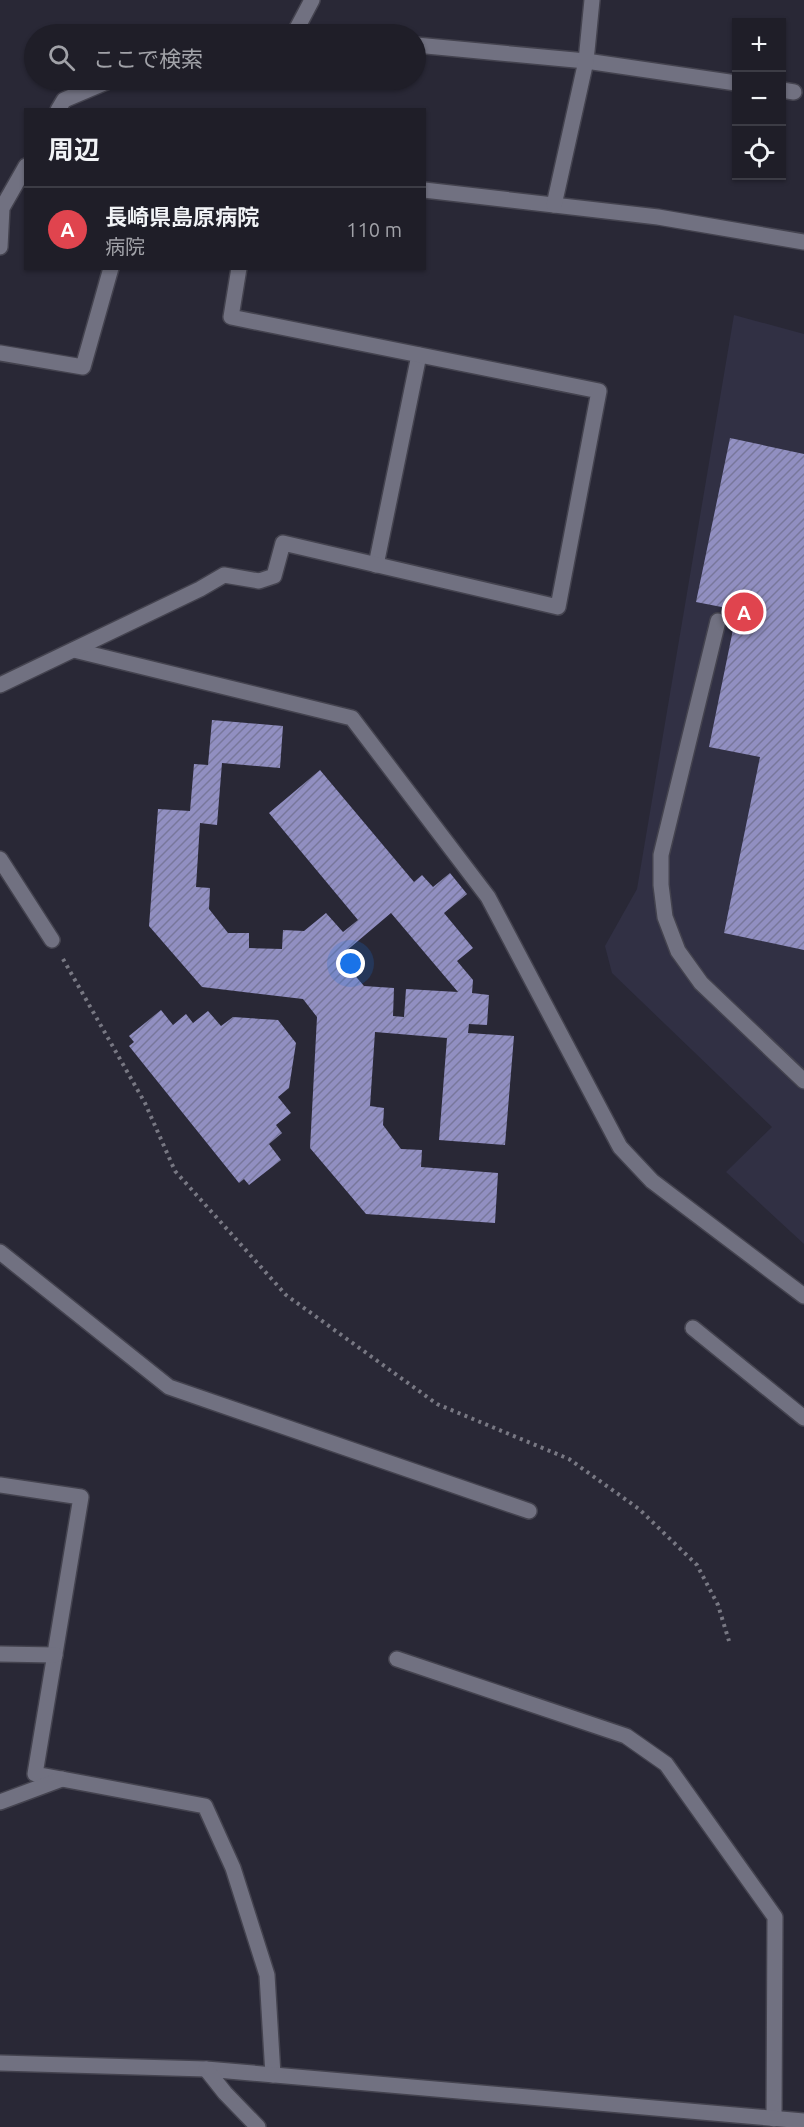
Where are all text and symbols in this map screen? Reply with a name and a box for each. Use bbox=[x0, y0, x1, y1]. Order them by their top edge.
map controls bbox=[732, 18, 786, 180]
button: + bbox=[732, 18, 786, 72]
search box bbox=[24, 24, 426, 90]
icon: search bbox=[45, 41, 78, 74]
text: ここで検索 bbox=[93, 46, 203, 71]
button: − bbox=[732, 72, 786, 126]
button: locate bbox=[732, 126, 786, 180]
text: 周辺 bbox=[48, 135, 100, 164]
text: 長崎県島原病院 bbox=[105, 204, 259, 229]
text: A bbox=[60, 218, 75, 241]
text: 110 m bbox=[346, 218, 402, 241]
text: 病院 bbox=[105, 235, 145, 258]
pin: A bbox=[724, 590, 764, 634]
your location bbox=[336, 949, 365, 978]

